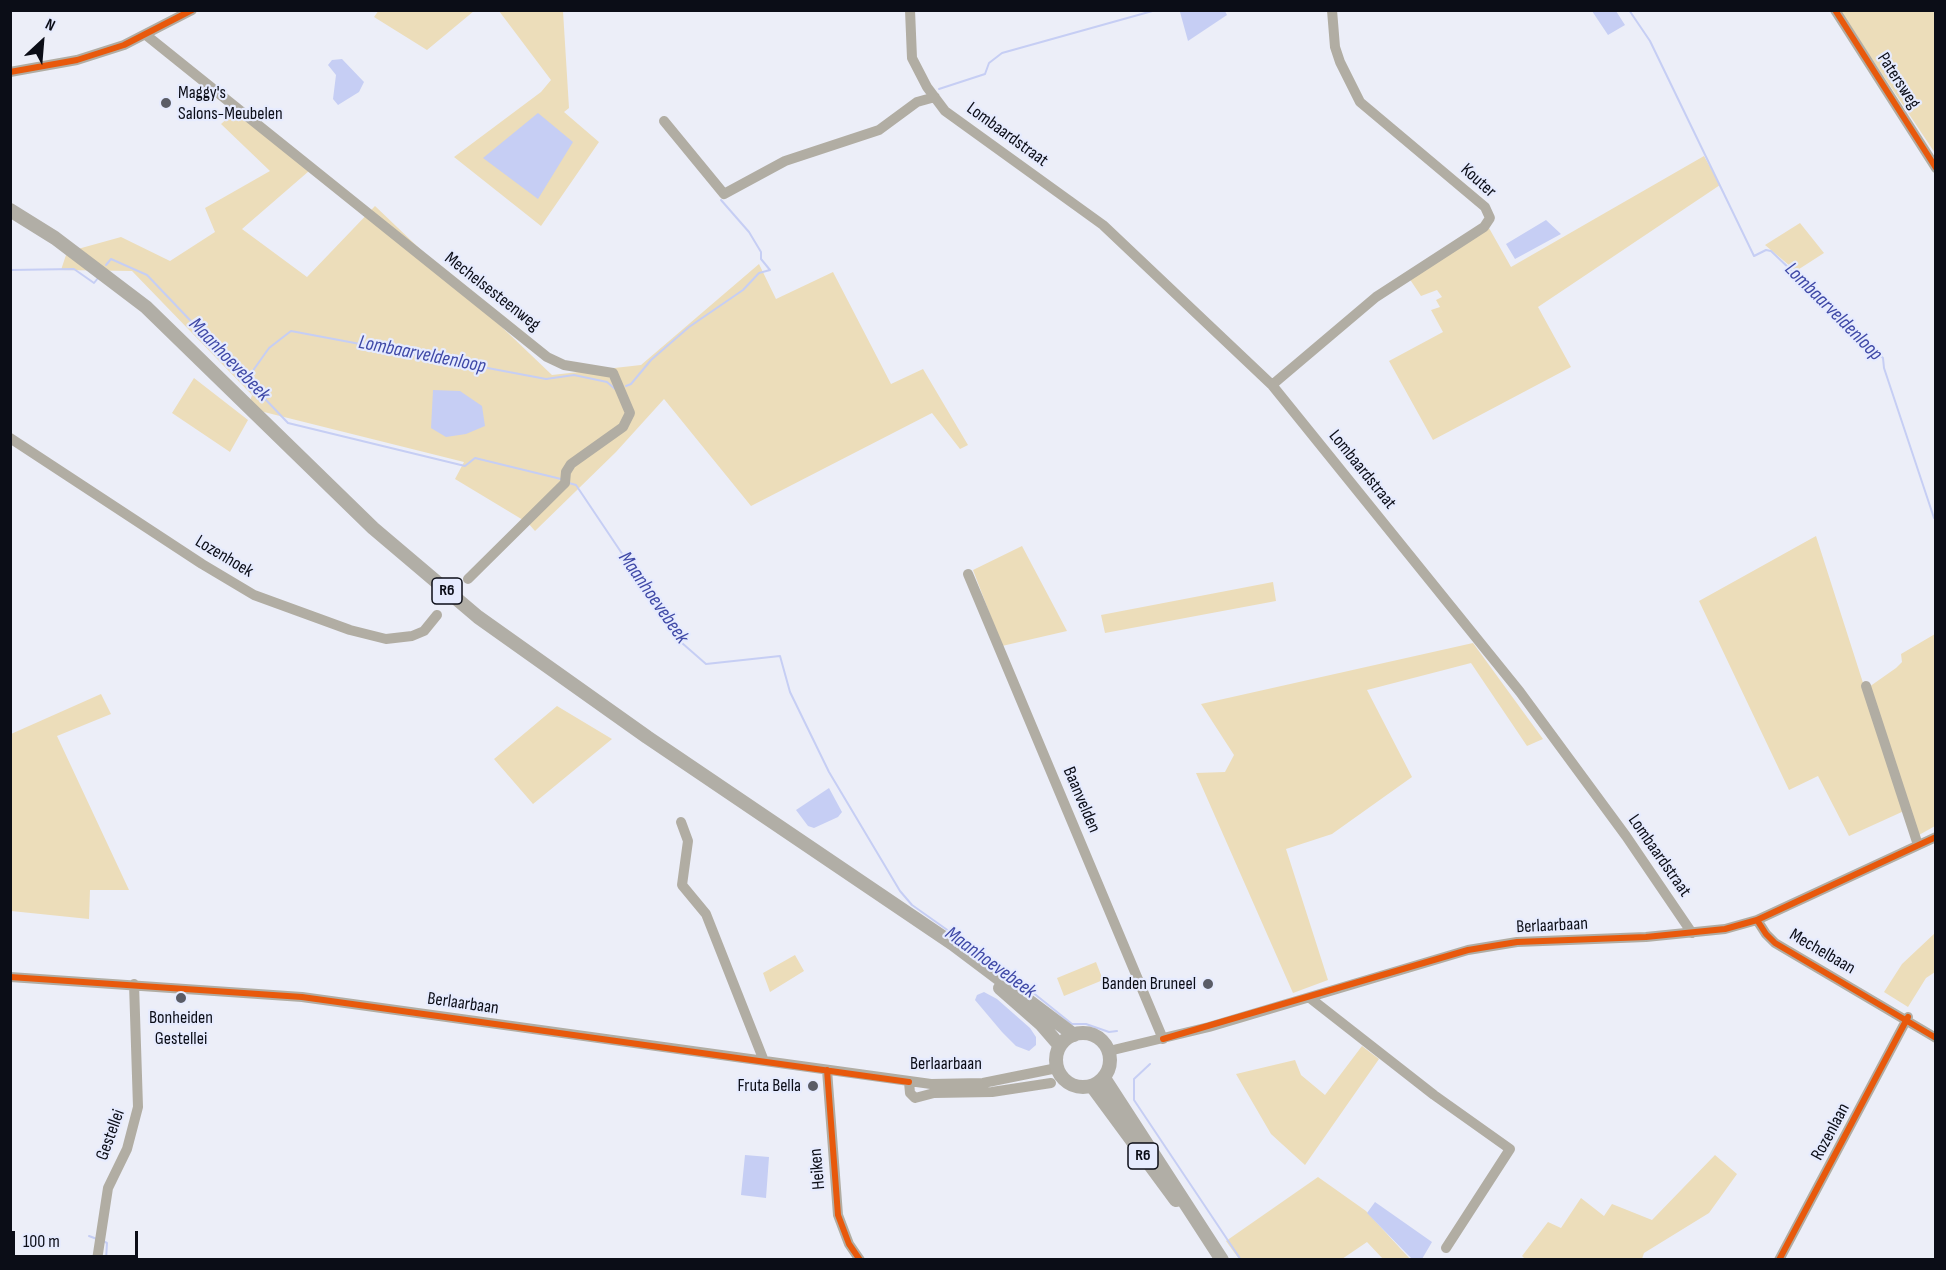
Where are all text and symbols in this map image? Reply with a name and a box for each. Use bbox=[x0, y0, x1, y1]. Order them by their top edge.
north arrow bbox=[12, 12, 72, 72]
text: N bbox=[42, 15, 58, 36]
street label: Patersweg bbox=[1872, 49, 1924, 113]
place label: Maggy's Salons-Meubelen bbox=[178, 82, 283, 124]
marker: Maggy's Salons-Meubelen bbox=[159, 96, 173, 110]
street label: Lombaardstraat bbox=[962, 98, 1052, 172]
street label: Kouter bbox=[1456, 159, 1500, 203]
street label: Mechelsesteenweg bbox=[440, 248, 544, 336]
water label: Lombaarveldenloop bbox=[1779, 258, 1887, 366]
water label: Maanhoevebeek bbox=[183, 313, 275, 407]
water label: Lombaarveldenloop bbox=[356, 331, 488, 379]
street label: Lombaardstraat bbox=[1324, 426, 1400, 514]
street label: Lozenhoek bbox=[191, 531, 257, 583]
water label: Maanhoevebeek bbox=[613, 547, 693, 649]
road number: R6 bbox=[432, 578, 462, 604]
street label: Baanvelden bbox=[1057, 764, 1105, 836]
street label: Lombaardstraat bbox=[1623, 811, 1695, 901]
street label: Berlaarbaan bbox=[1516, 913, 1588, 939]
water label: Maanhoevebeek bbox=[940, 922, 1040, 1004]
street label: Mechelbaan bbox=[1785, 925, 1859, 979]
place label: Banden Bruneel bbox=[1102, 973, 1196, 995]
marker: Banden Bruneel bbox=[1201, 977, 1215, 991]
street label: Berlaarbaan bbox=[426, 988, 500, 1020]
marker: Bonheiden Gestellei bbox=[174, 991, 188, 1005]
place label: Bonheiden Gestellei bbox=[149, 1007, 213, 1050]
street label: Berlaarbaan bbox=[910, 1053, 982, 1075]
place label: Fruta Bella bbox=[737, 1075, 801, 1097]
marker: Fruta Bella bbox=[806, 1079, 820, 1093]
street label: Rozenlaan bbox=[1807, 1100, 1855, 1164]
street label: Gestellei bbox=[92, 1107, 130, 1163]
road number: R6 bbox=[1128, 1143, 1158, 1169]
street label: Heiken bbox=[805, 1148, 831, 1190]
scale bar bbox=[15, 1219, 141, 1257]
text: 100 m bbox=[23, 1231, 60, 1252]

